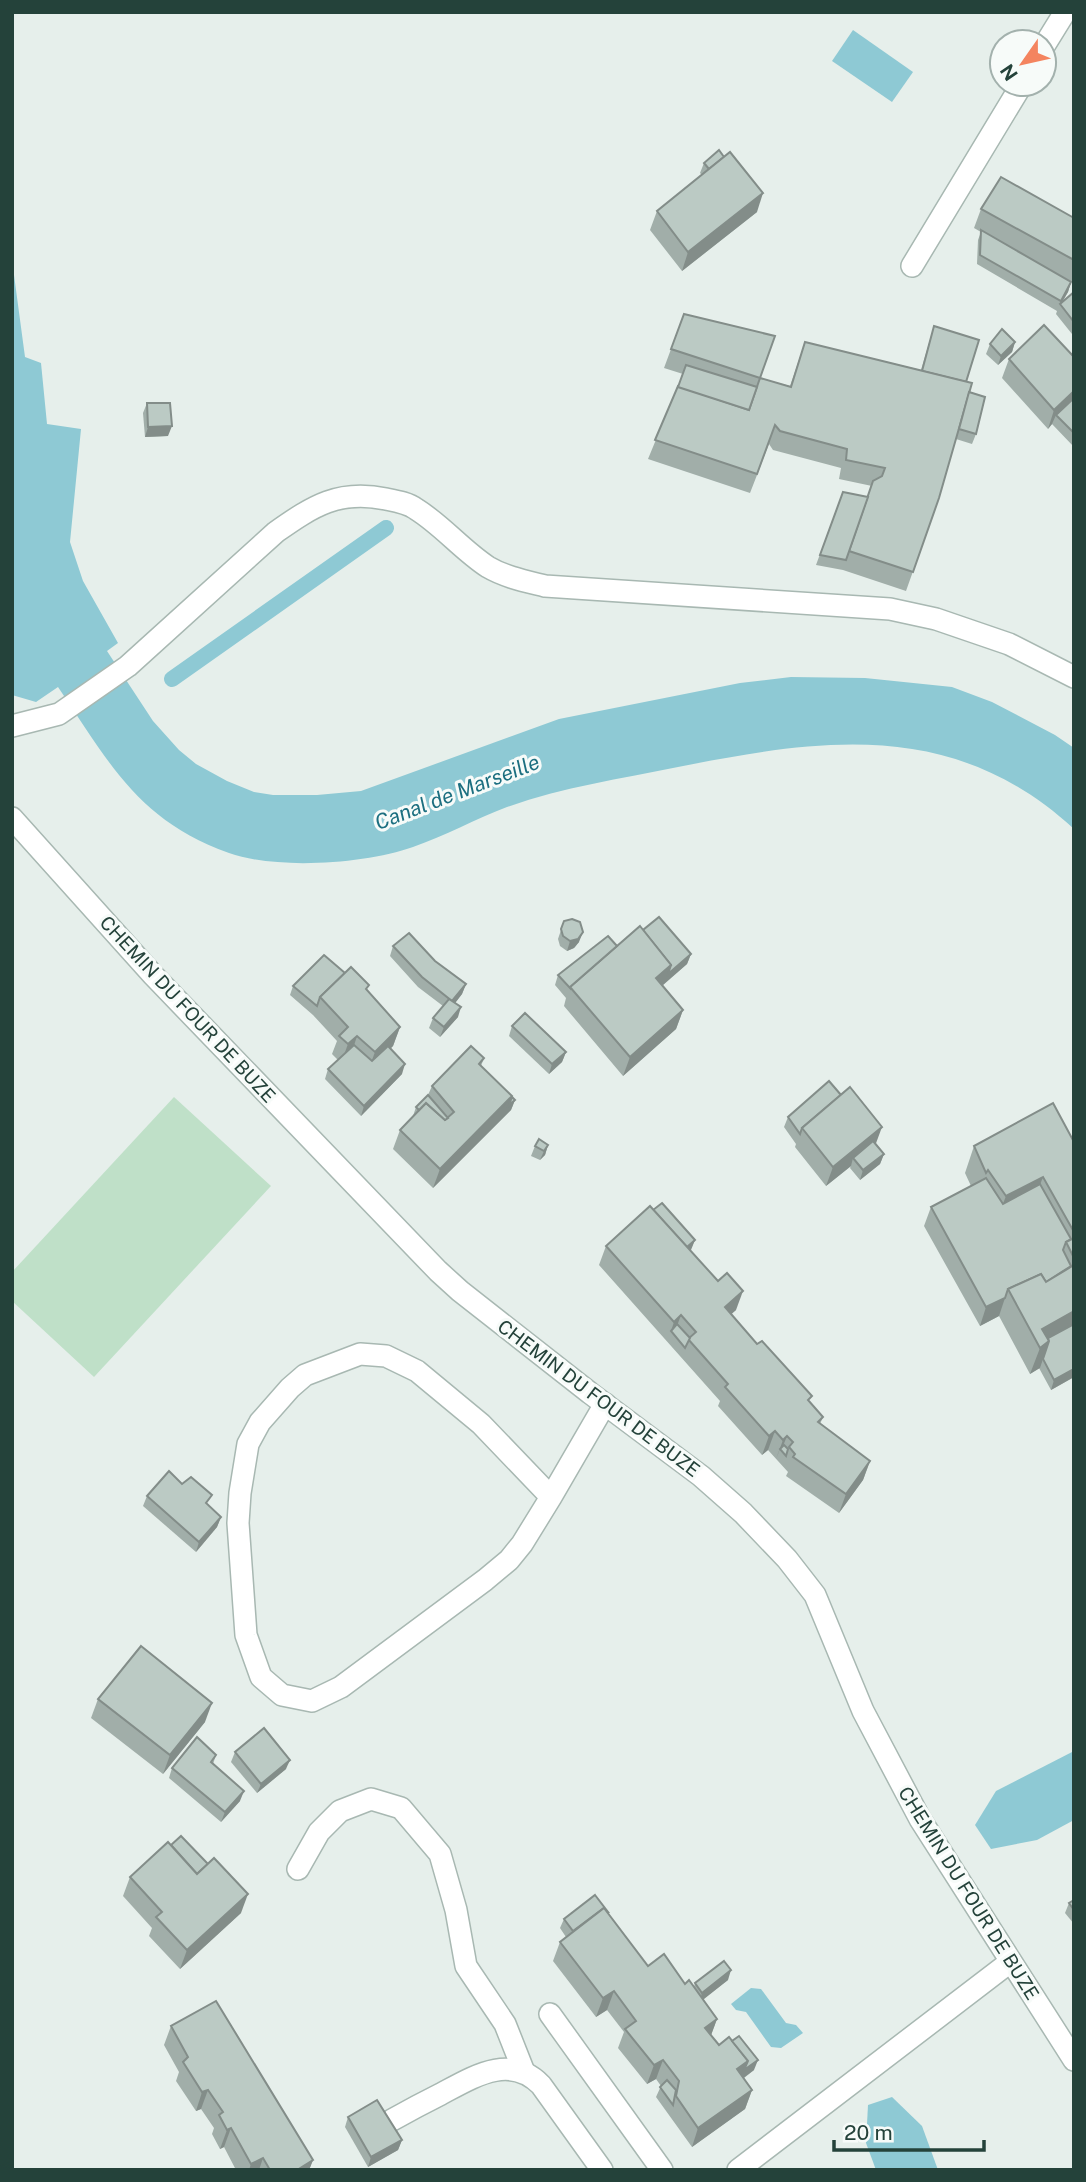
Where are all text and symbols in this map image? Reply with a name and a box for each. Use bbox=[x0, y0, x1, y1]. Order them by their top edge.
north arrow bbox=[988, 28, 1058, 98]
text: N bbox=[996, 60, 1022, 85]
water label: Canal de Marseille bbox=[371, 749, 543, 835]
street label: CHEMIN DU FOUR DE BUZE bbox=[96, 911, 280, 1107]
street label: CHEMIN DU FOUR DE BUZE bbox=[494, 1315, 704, 1481]
street label: CHEMIN DU FOUR DE BUZE bbox=[894, 1782, 1044, 2004]
scale bar bbox=[834, 2108, 984, 2152]
text: 20 m bbox=[844, 2120, 893, 2145]

